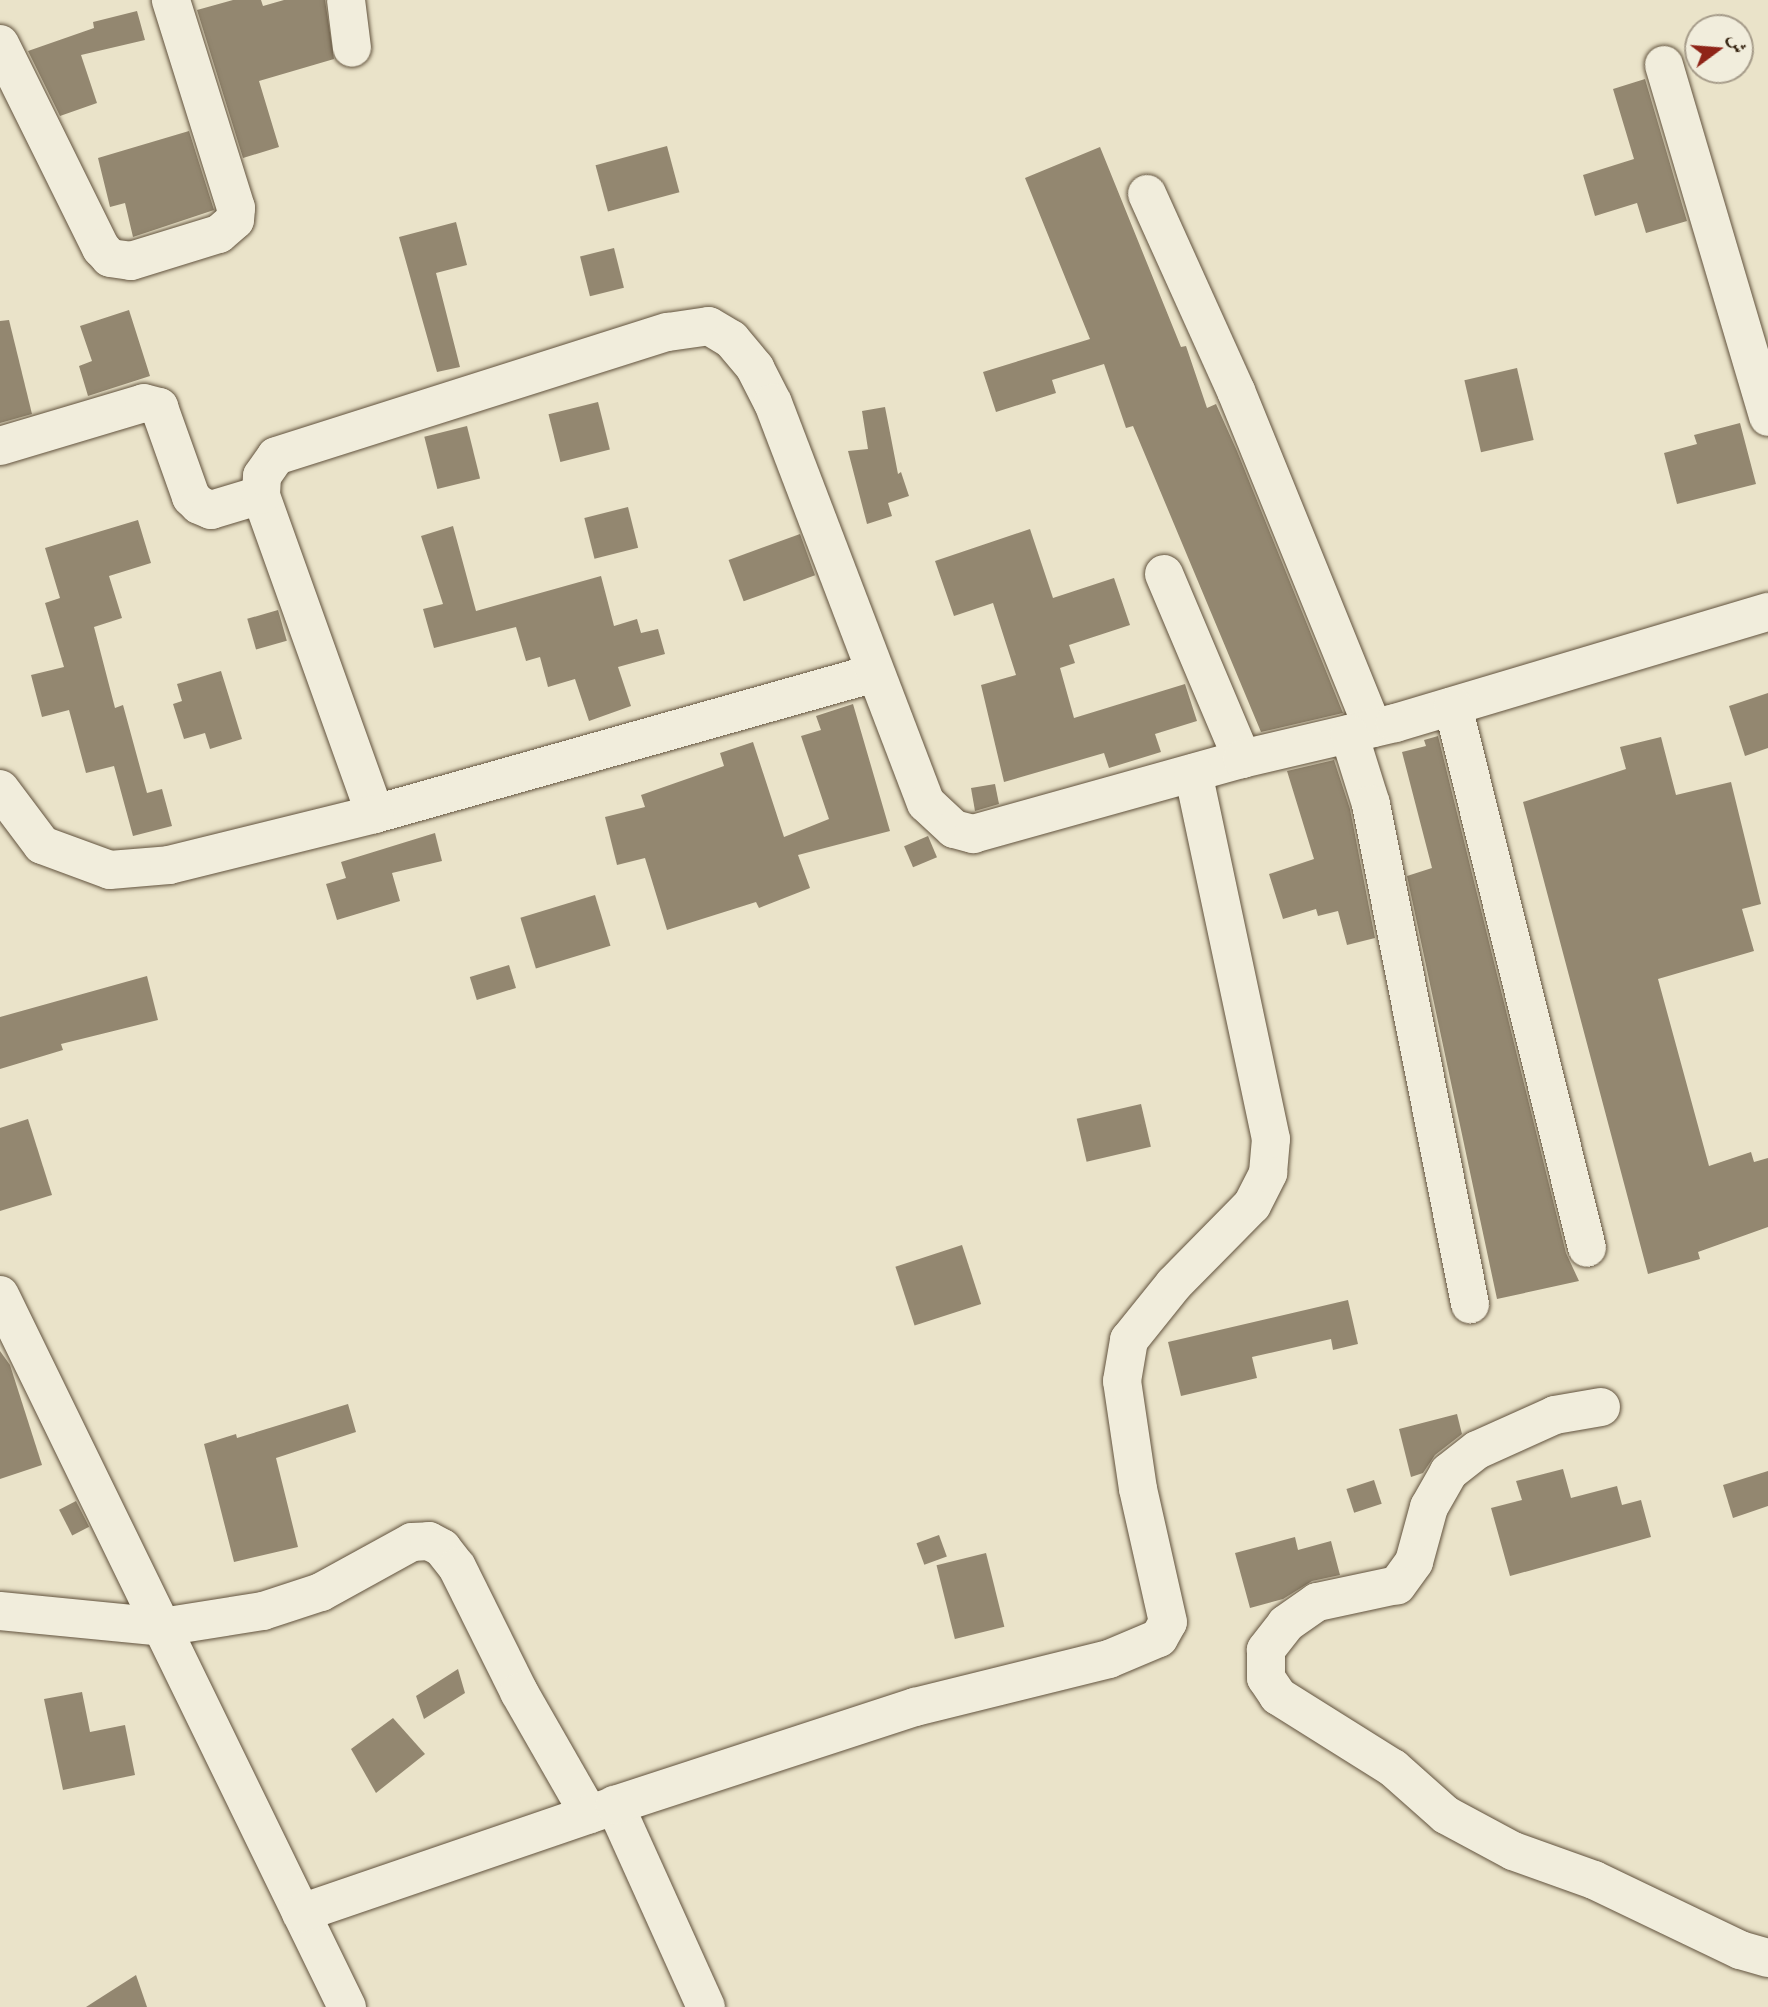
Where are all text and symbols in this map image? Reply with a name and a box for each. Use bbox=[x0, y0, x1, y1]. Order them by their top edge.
north arrow bbox=[1684, 14, 1754, 84]
text: ش bbox=[1723, 31, 1751, 56]

